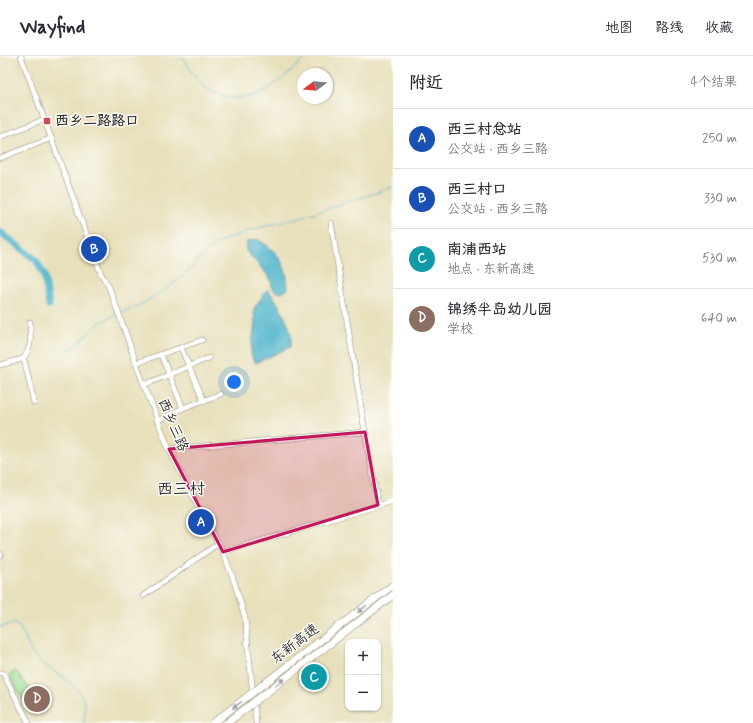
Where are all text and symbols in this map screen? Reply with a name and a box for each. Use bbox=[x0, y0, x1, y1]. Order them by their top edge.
text: Wayfind bbox=[20, 15, 85, 40]
text: 地图 bbox=[605, 19, 633, 37]
text: 路线 bbox=[655, 19, 683, 37]
text: 收藏 bbox=[705, 19, 733, 37]
north arrow bbox=[297, 68, 333, 104]
text: 附近 bbox=[409, 72, 443, 94]
text: 4个结果 bbox=[690, 74, 737, 91]
place label: 西乡二路路口 bbox=[55, 112, 139, 130]
marker: 西乡二路路口 bbox=[42, 116, 52, 126]
text: 西三村总站 bbox=[447, 120, 522, 140]
text: A bbox=[418, 130, 426, 147]
text: 250 m bbox=[702, 130, 737, 147]
text: 公交站 · 西乡三路 bbox=[447, 141, 548, 158]
text: 西三村口 bbox=[447, 180, 507, 200]
text: B bbox=[418, 190, 426, 207]
text: 330 m bbox=[704, 190, 737, 207]
text: 公交站 · 西乡三路 bbox=[447, 201, 548, 218]
pin: B bbox=[81, 234, 107, 264]
text: 南浦西站 bbox=[447, 240, 507, 260]
text: C bbox=[417, 250, 427, 267]
text: 530 m bbox=[702, 250, 737, 267]
text: 地点 · 东新高速 bbox=[447, 261, 535, 278]
text: 锦绣半岛幼儿园 bbox=[447, 300, 552, 320]
text: D bbox=[418, 310, 426, 327]
text: 640 m bbox=[701, 310, 737, 327]
text: 学校 bbox=[447, 321, 473, 338]
your location bbox=[224, 372, 244, 392]
street label: 西乡三路 bbox=[154, 396, 192, 454]
district label: 西三村 bbox=[157, 479, 205, 500]
pin: A bbox=[188, 507, 214, 537]
one-way arrow bbox=[357, 605, 368, 613]
street label: 东新高速 bbox=[267, 620, 323, 668]
map controls bbox=[345, 639, 381, 711]
button: + bbox=[345, 639, 381, 675]
pin: C bbox=[301, 662, 327, 692]
button: − bbox=[345, 675, 381, 711]
one-way arrow bbox=[275, 678, 286, 686]
pin: D bbox=[24, 684, 50, 714]
one-way arrow bbox=[231, 701, 242, 709]

